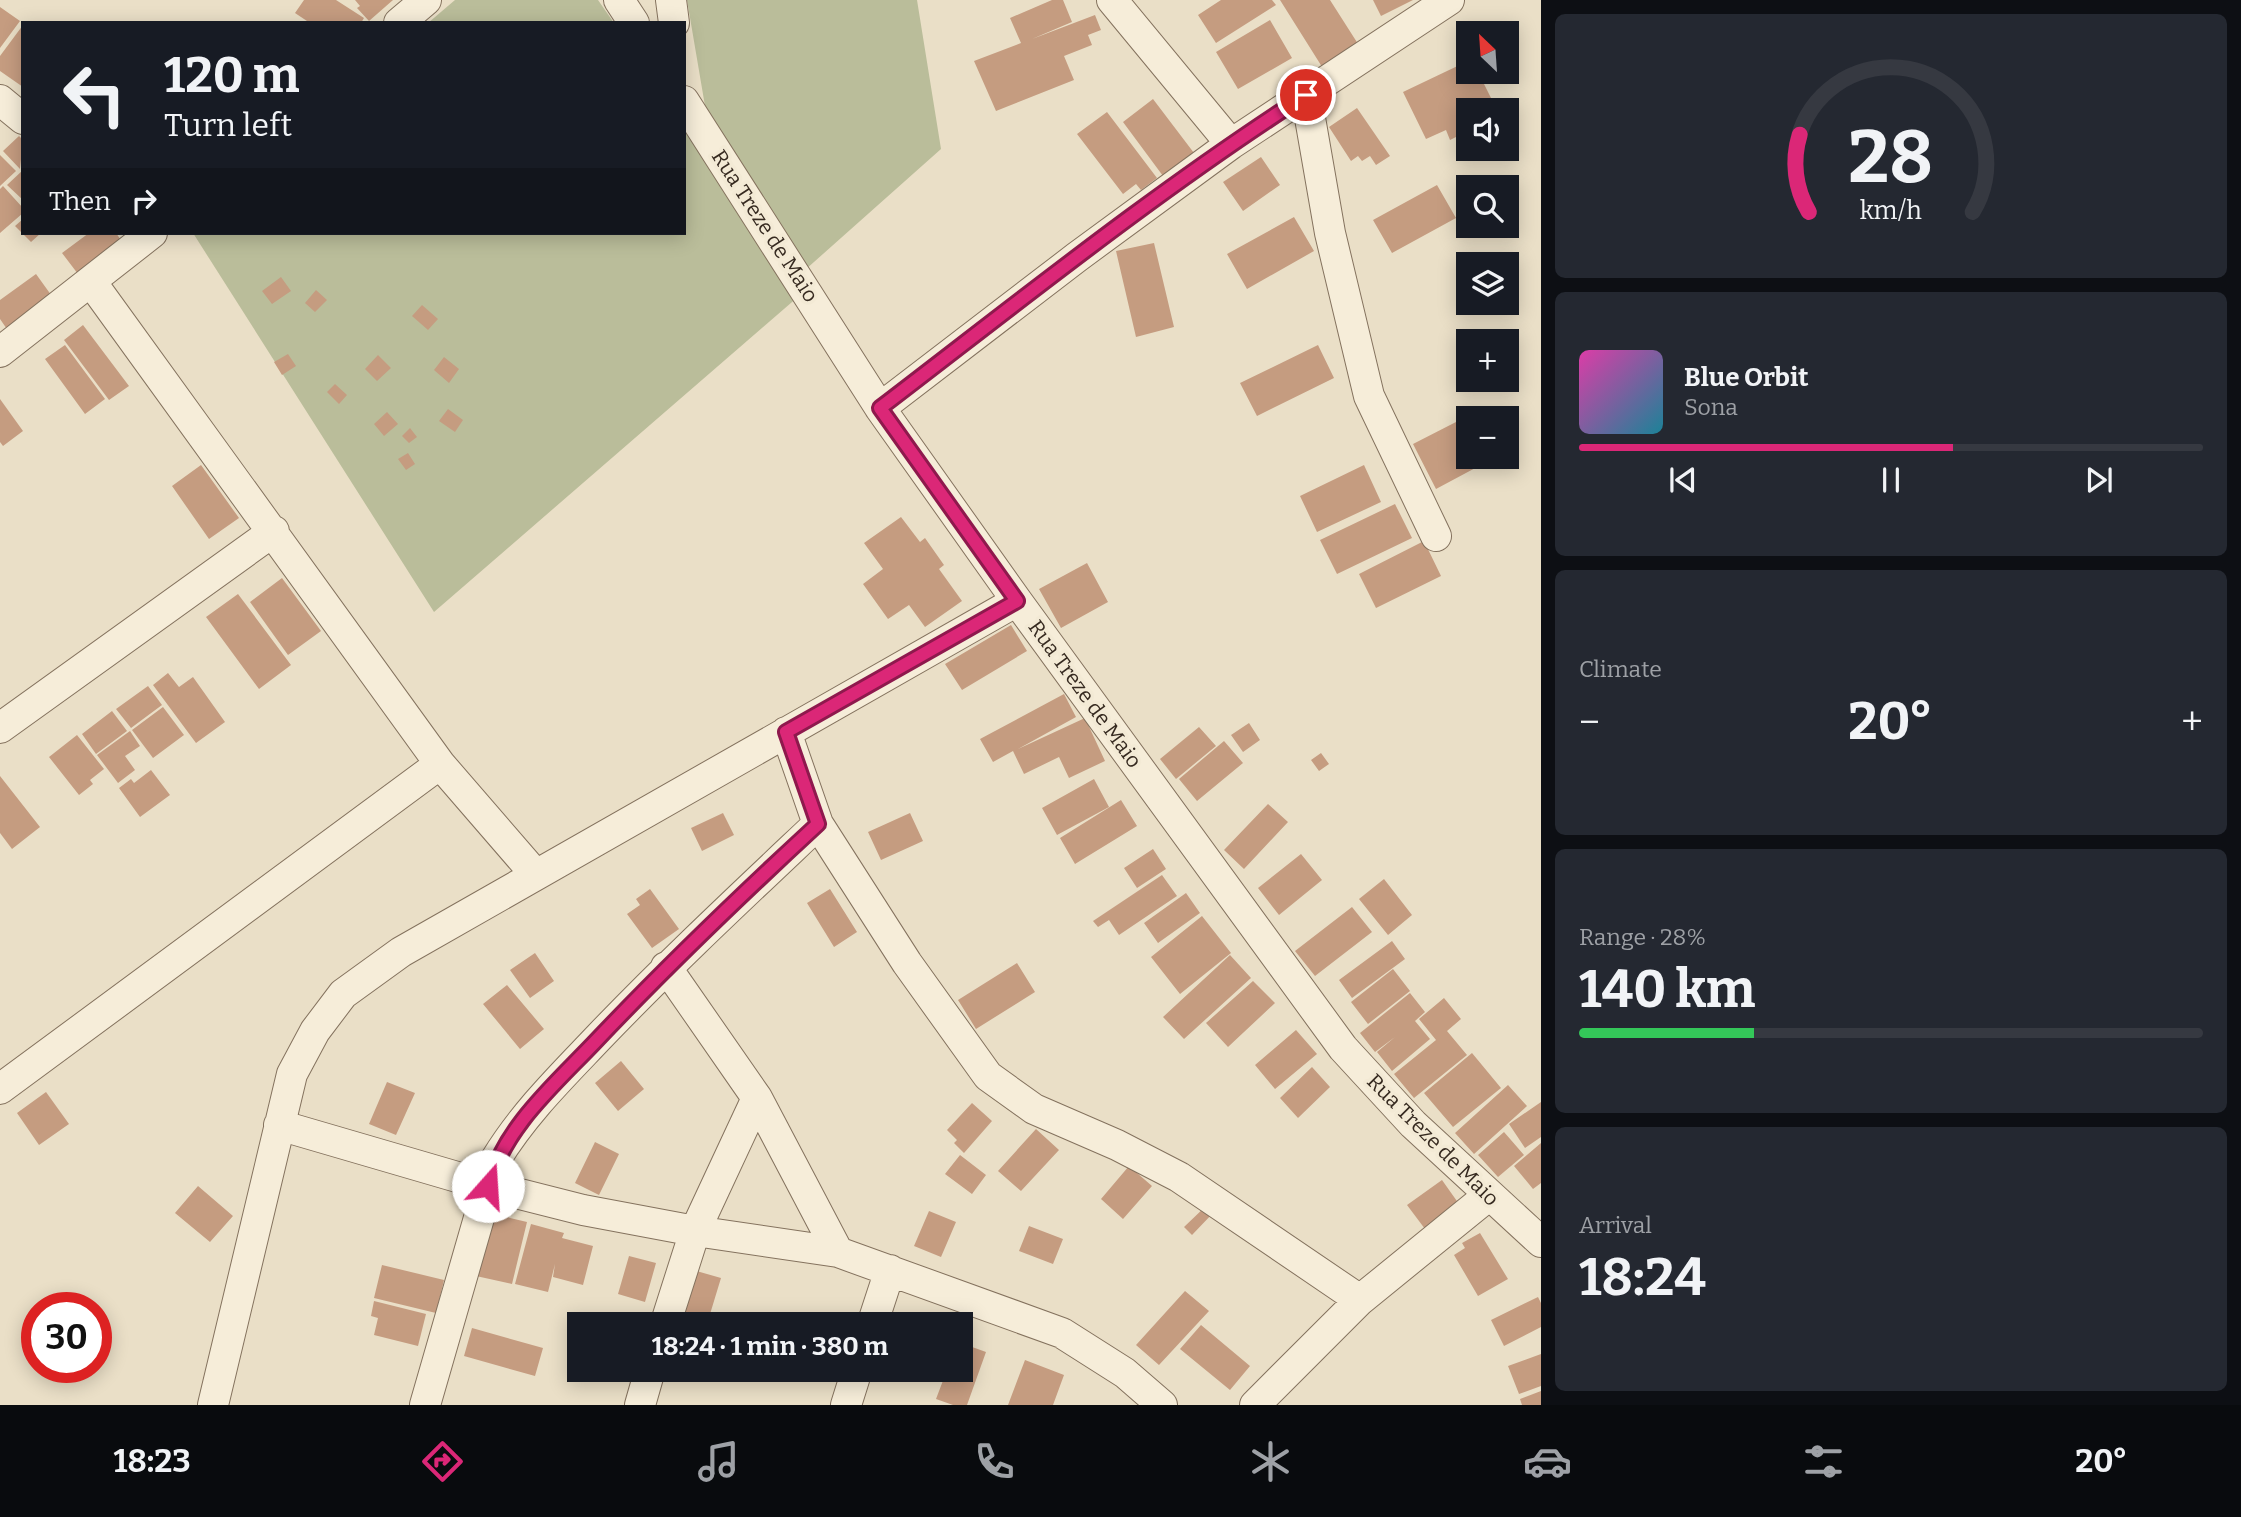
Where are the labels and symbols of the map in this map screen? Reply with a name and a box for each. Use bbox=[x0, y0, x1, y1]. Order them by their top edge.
north arrow bbox=[1456, 21, 1519, 84]
pin bbox=[1276, 65, 1336, 125]
street label: Rua Treze de Maio bbox=[706, 145, 824, 307]
street label: Rua Treze de Maio bbox=[1023, 615, 1147, 773]
street label: Rua Treze de Maio bbox=[1361, 1068, 1505, 1212]
position arrow bbox=[451, 1149, 525, 1223]
speed limit sign: 30 bbox=[21, 1292, 112, 1383]

